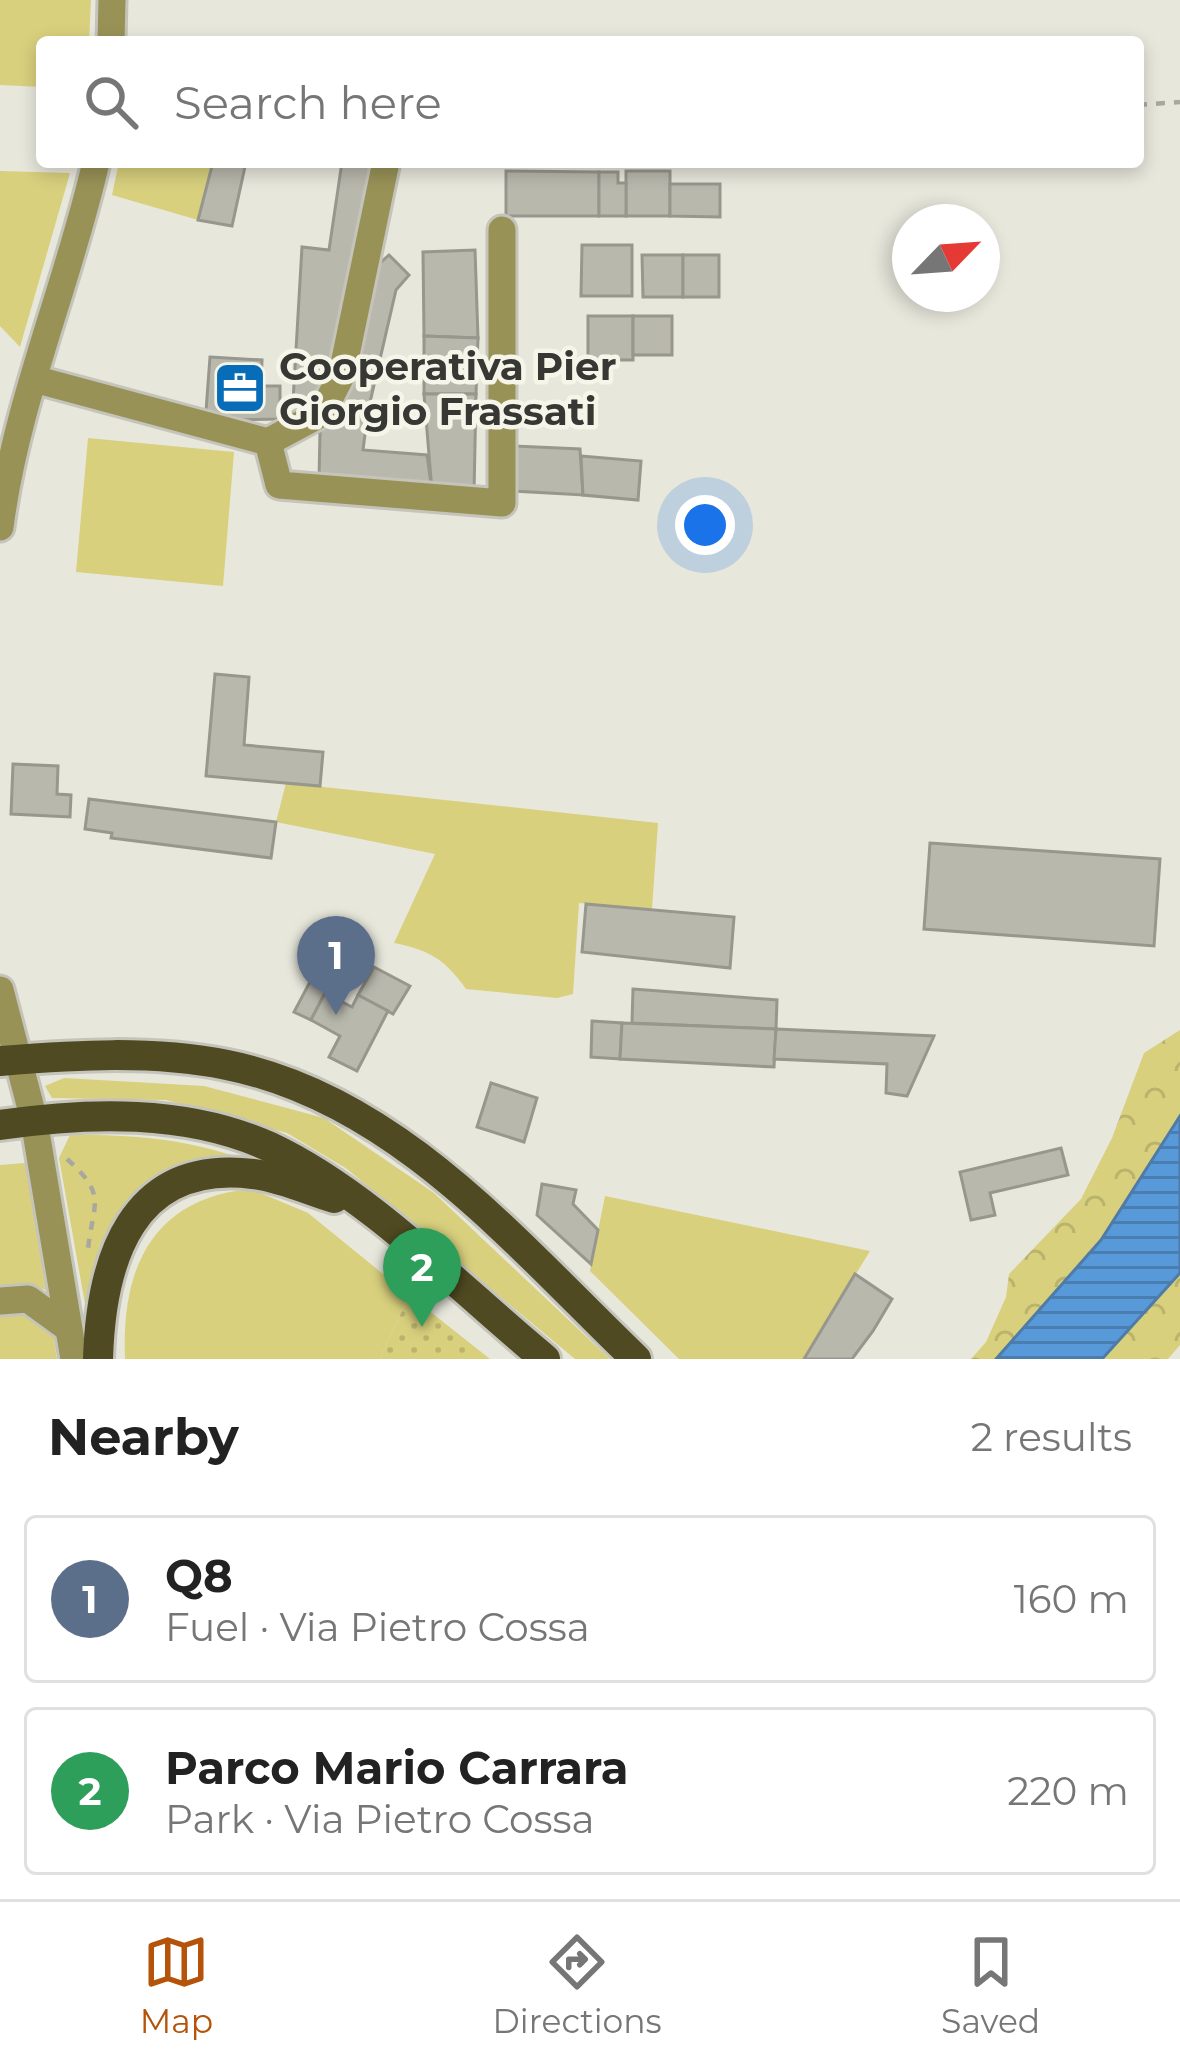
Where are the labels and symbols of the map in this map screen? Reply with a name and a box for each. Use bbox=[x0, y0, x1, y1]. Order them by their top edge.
north arrow bbox=[892, 204, 1000, 312]
place label: Cooperativa Pier Giorgio Frassati bbox=[279, 342, 616, 435]
office icon: Cooperativa Pier Giorgio Frassati bbox=[212, 360, 268, 416]
your location bbox=[675, 495, 735, 555]
pin: 1 bbox=[297, 916, 375, 1015]
pin: 2 bbox=[383, 1228, 461, 1327]

